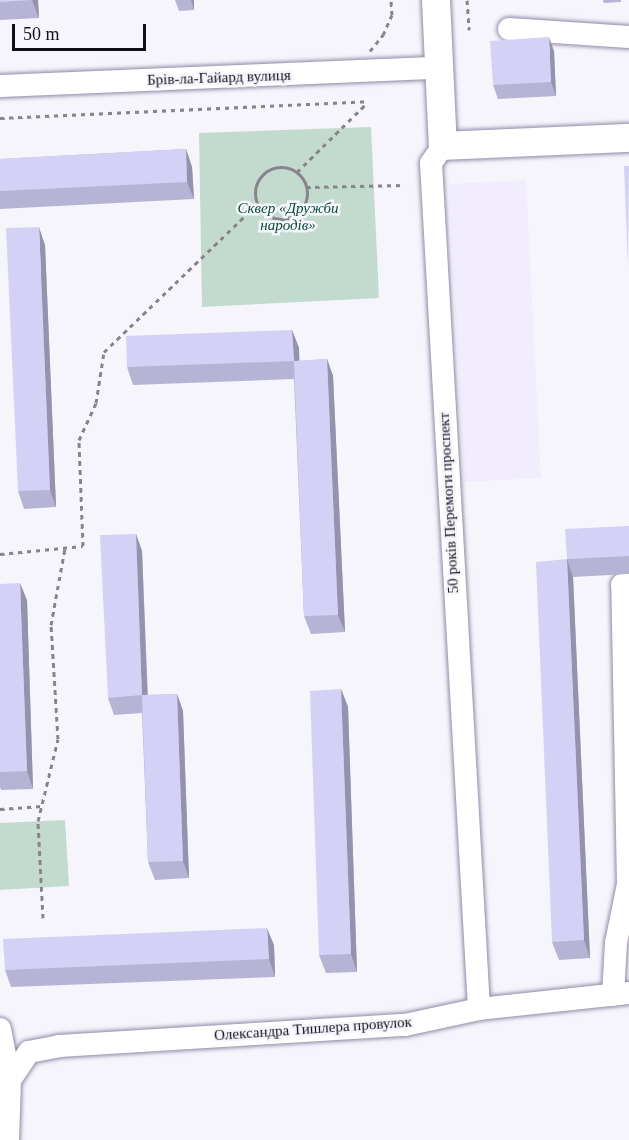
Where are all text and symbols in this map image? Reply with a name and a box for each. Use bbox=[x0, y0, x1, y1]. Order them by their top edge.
scale bar bbox=[15, 12, 148, 50]
text: 50 m bbox=[23, 24, 60, 44]
street label: Брів-ла-Гайард вулиця bbox=[147, 66, 291, 90]
park label: Сквер «Дружби народів» bbox=[238, 199, 338, 234]
street label: 50 років Перемоги проспект bbox=[435, 412, 463, 594]
street label: Олександра Тишлера провулок bbox=[214, 1013, 412, 1045]

